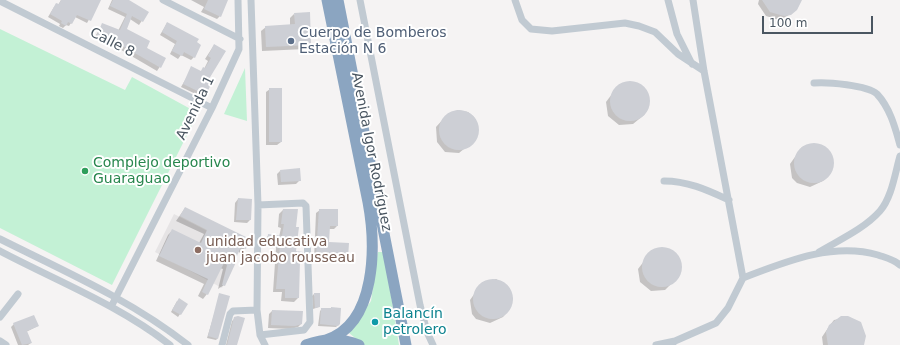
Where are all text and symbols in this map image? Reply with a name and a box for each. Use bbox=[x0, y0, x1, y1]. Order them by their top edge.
scale bar bbox=[764, 8, 875, 34]
text: 100 m bbox=[769, 16, 807, 30]
street label: Calle 8 bbox=[87, 25, 137, 61]
place label: Cuerpo de Bomberos Estación N 6 bbox=[299, 25, 446, 58]
marker: Cuerpo de Bomberos Estación N 6 bbox=[286, 36, 296, 46]
street label: Avenida Igor Rodríguez bbox=[347, 71, 395, 233]
street label: Avenida 1 bbox=[173, 73, 219, 143]
place label: Complejo deportivo Guaraguao bbox=[93, 155, 230, 188]
marker: Complejo deportivo Guaraguao bbox=[80, 166, 90, 176]
place label: unidad educativa juan jacobo rousseau bbox=[206, 234, 355, 266]
marker: unidad educativa juan jacobo rousseau bbox=[193, 245, 203, 255]
place label: Balancín petrolero bbox=[383, 306, 447, 338]
marker: Balancín petrolero bbox=[370, 317, 380, 327]

